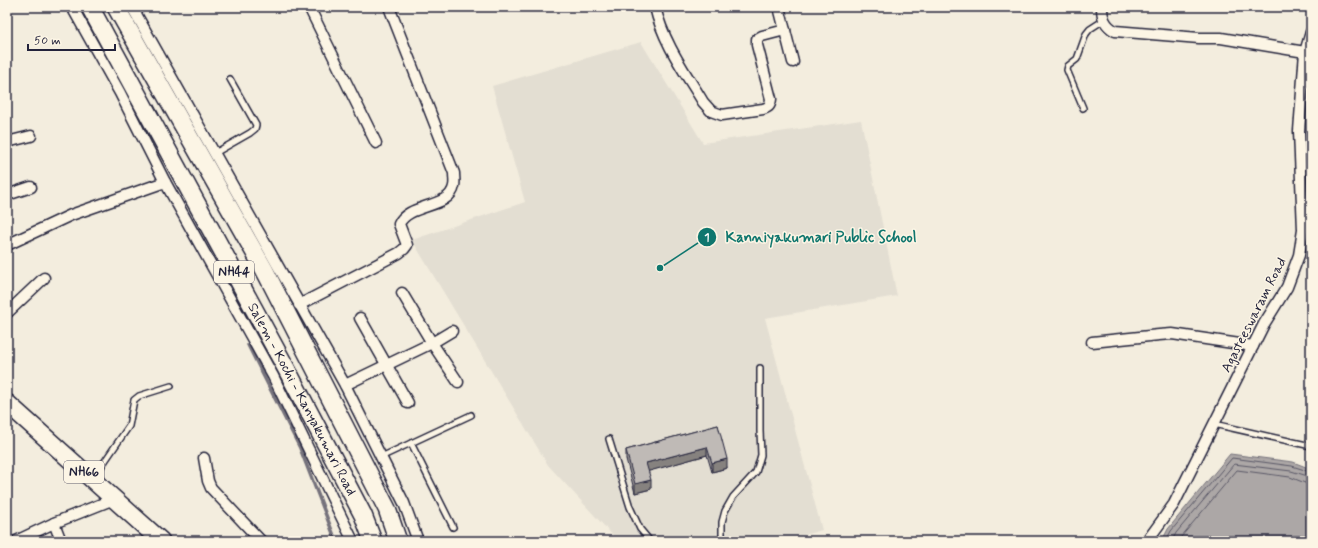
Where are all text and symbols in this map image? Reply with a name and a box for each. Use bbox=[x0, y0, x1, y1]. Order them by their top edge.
scale bar bbox=[28, 26, 115, 52]
text: 50 m bbox=[34, 33, 61, 49]
callout: Kanniyakumari Public School bbox=[697, 223, 925, 250]
text: Kanniyakumari Public School bbox=[726, 228, 917, 248]
text: 1 bbox=[704, 230, 710, 246]
street label: Agasteeswaram Road bbox=[1217, 255, 1291, 375]
road number: NH44 bbox=[214, 261, 254, 283]
street label: Salem - Kochi - Kanyakumari Road bbox=[243, 300, 360, 499]
road number: NH66 bbox=[64, 461, 104, 483]

